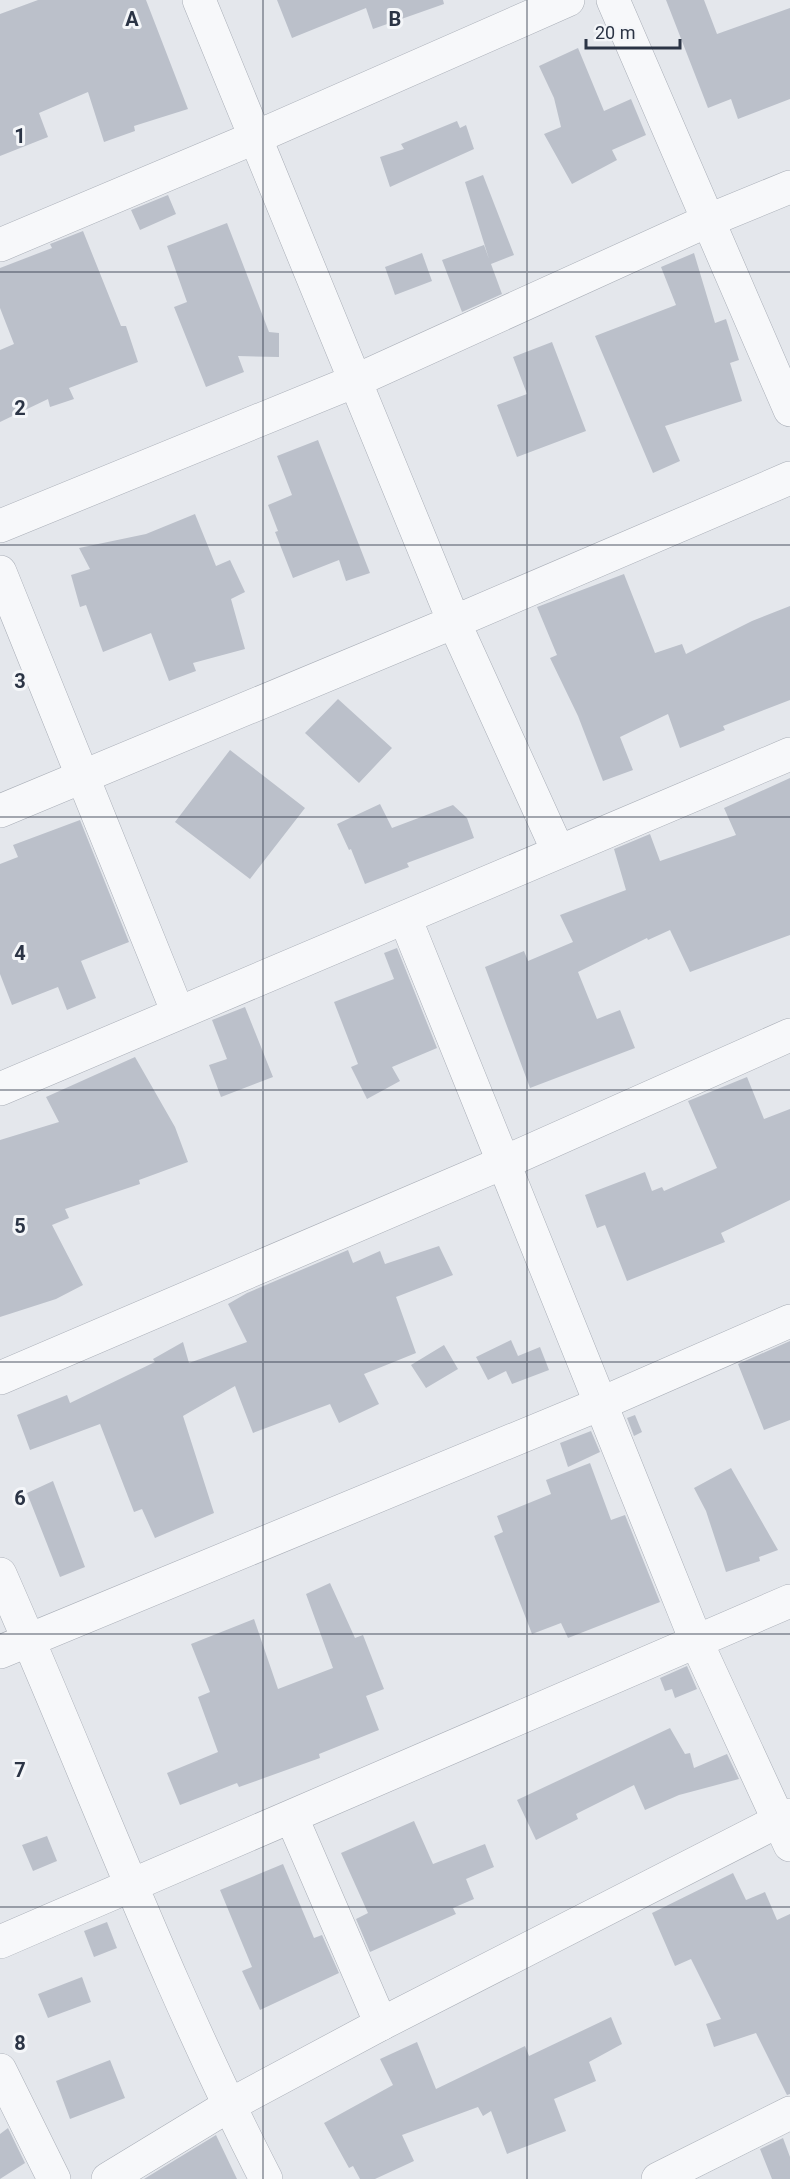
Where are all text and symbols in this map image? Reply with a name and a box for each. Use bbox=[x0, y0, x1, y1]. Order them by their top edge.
text: A bbox=[125, 7, 139, 31]
text: B bbox=[389, 7, 401, 31]
scale bar bbox=[586, 12, 680, 50]
text: 20 m bbox=[595, 22, 635, 43]
text: 1 bbox=[14, 124, 26, 148]
text: 2 bbox=[14, 396, 26, 420]
text: 3 bbox=[14, 669, 26, 693]
text: 4 bbox=[14, 941, 26, 965]
text: 5 bbox=[14, 1214, 26, 1238]
text: 6 bbox=[14, 1486, 26, 1510]
text: 7 bbox=[14, 1758, 26, 1782]
text: 8 bbox=[14, 2031, 26, 2055]

